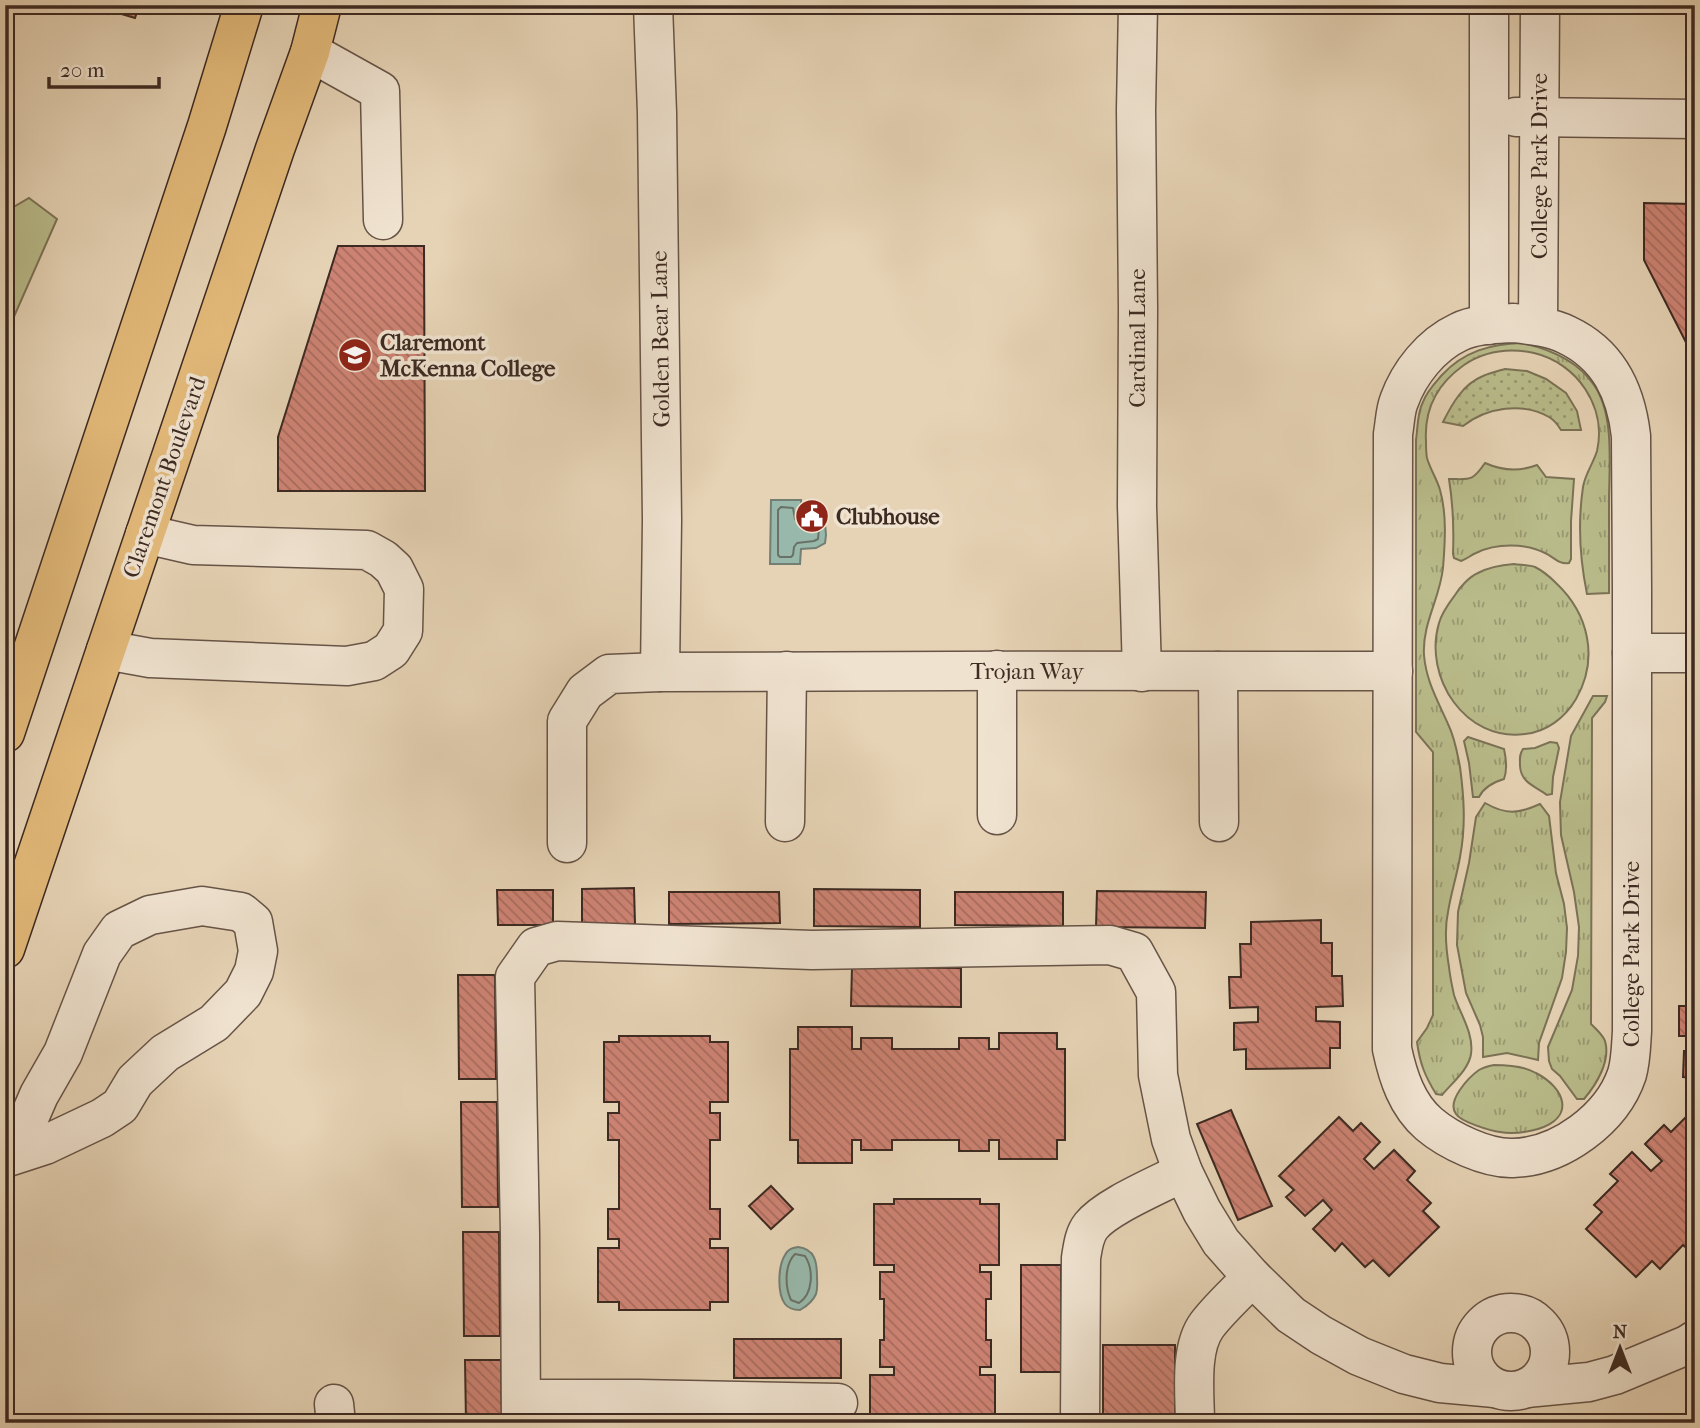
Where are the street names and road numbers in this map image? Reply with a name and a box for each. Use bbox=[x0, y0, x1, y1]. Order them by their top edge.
street label: College Park Drive bbox=[1526, 73, 1553, 259]
street label: Golden Bear Lane bbox=[645, 250, 676, 428]
street label: Cardinal Lane bbox=[1124, 268, 1151, 408]
street label: Claremont Boulevard bbox=[117, 373, 212, 581]
street label: Trojan Way bbox=[970, 658, 1084, 685]
street label: College Park Drive bbox=[1618, 861, 1645, 1047]

